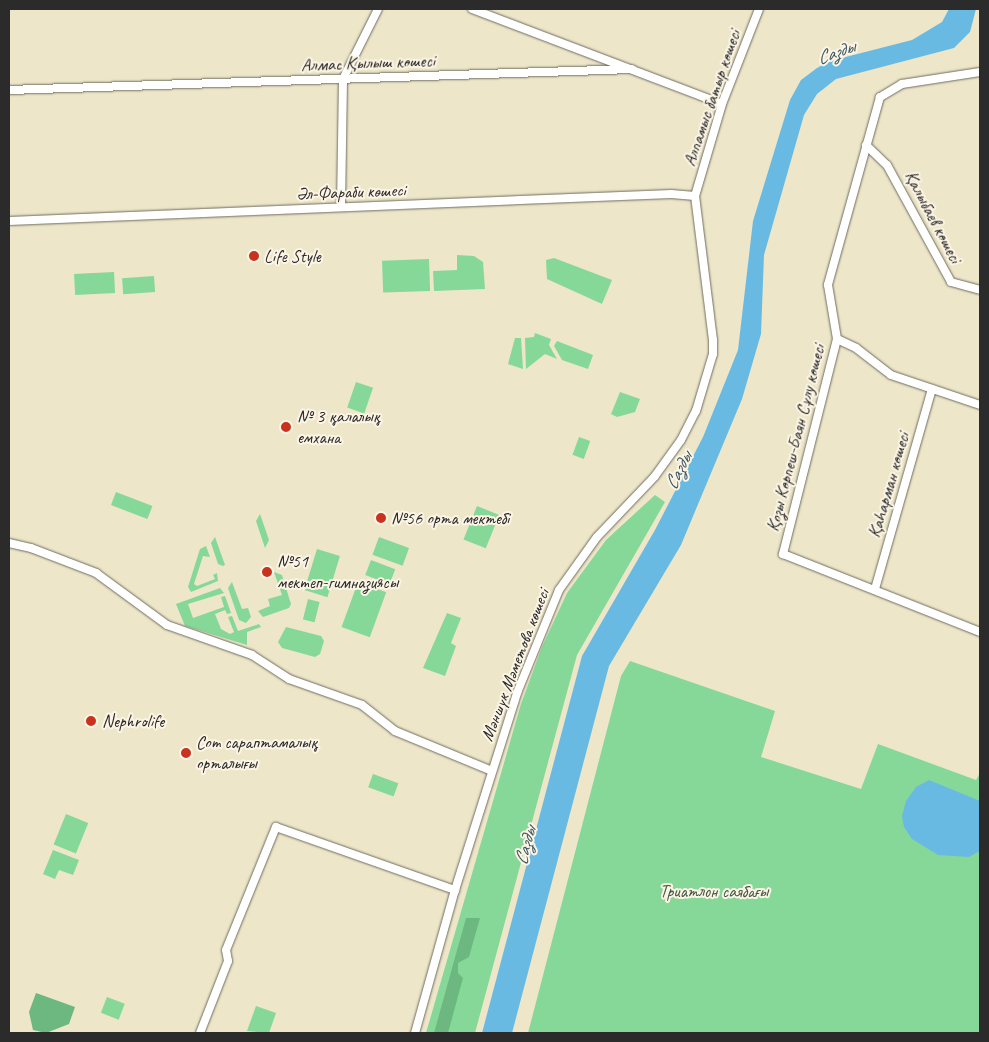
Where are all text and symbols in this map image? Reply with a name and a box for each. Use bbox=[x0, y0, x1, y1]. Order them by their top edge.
street label: Алпамыс батыр көшесі bbox=[678, 26, 746, 170]
water label: Сазды bbox=[814, 36, 858, 70]
street label: Алмас Қылыш көшесі bbox=[301, 50, 435, 76]
street label: Қалыбаев көшесі bbox=[900, 167, 966, 267]
street label: Әл-Фараби көшесі bbox=[296, 179, 406, 205]
place label: Life Style bbox=[264, 245, 321, 267]
marker: Life Style bbox=[248, 250, 260, 262]
street label: Қозы Көрпеш-Баян Сұлу көшесі bbox=[762, 342, 830, 534]
place label: № 3 қалалық емхана bbox=[297, 406, 380, 448]
marker: № 3 қалалық емхана bbox=[279, 420, 293, 434]
street label: Қаһарман көшесі bbox=[864, 430, 914, 540]
water label: Сазды bbox=[660, 449, 698, 493]
place label: №56 орта мектебі bbox=[391, 507, 509, 529]
marker: №56 орта мектебі bbox=[375, 512, 387, 524]
place label: №51 мектеп-гимназиясы bbox=[277, 551, 398, 594]
marker: №51 мектеп-гимназиясы bbox=[261, 566, 273, 578]
street label: Мәншүк Мәметова көшесі bbox=[476, 586, 554, 744]
place label: Nephrolife bbox=[102, 710, 164, 732]
marker: Nephrolife bbox=[84, 714, 98, 728]
place label: Сот сараптамалық орталығы bbox=[196, 732, 317, 774]
marker: Сот сараптамалық орталығы bbox=[180, 747, 192, 759]
water label: Сазды bbox=[510, 824, 542, 868]
park label: Триатлон саябағы bbox=[660, 880, 768, 902]

